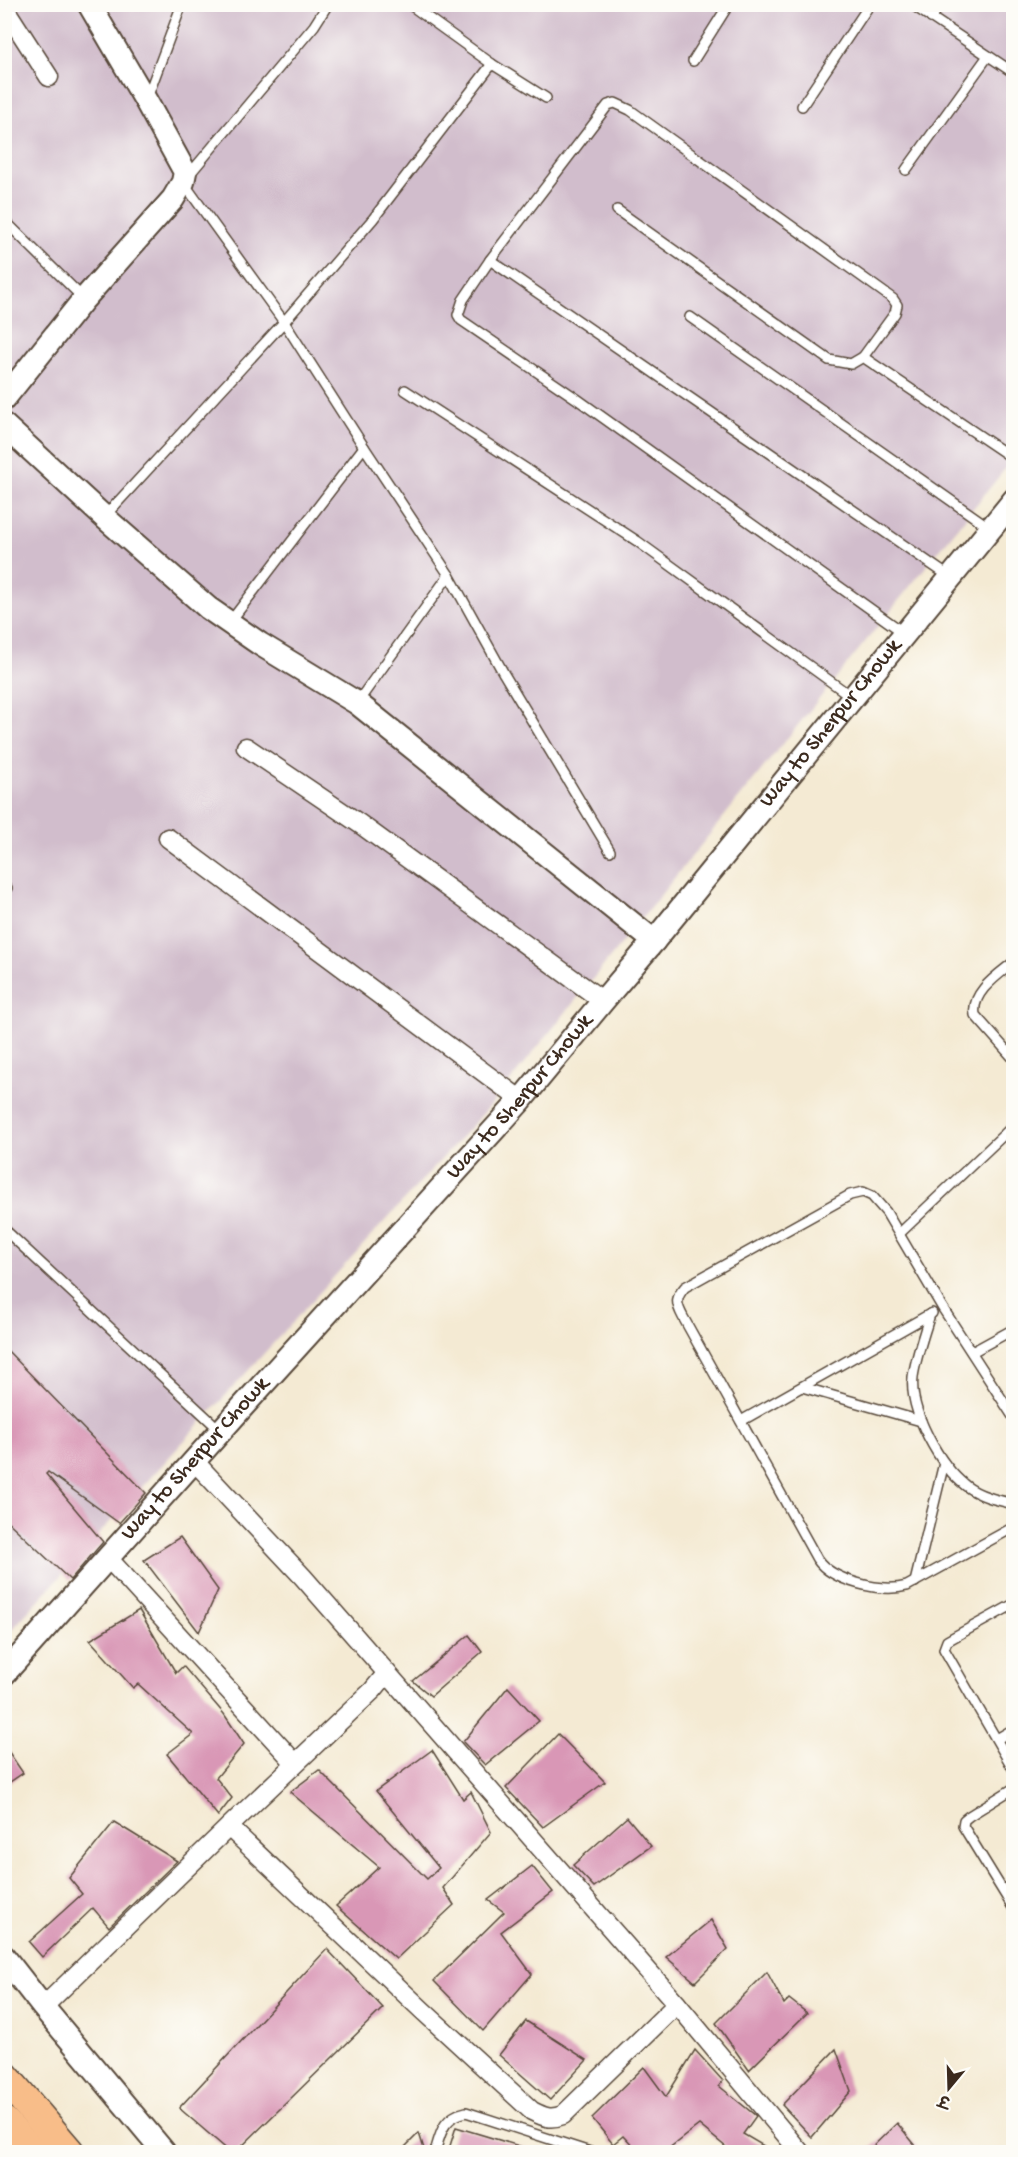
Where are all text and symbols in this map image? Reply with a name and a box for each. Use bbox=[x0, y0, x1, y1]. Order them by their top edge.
street label: Way to Sherpur Chowk bbox=[755, 633, 909, 814]
street label: Way to Sherpur Chowk bbox=[442, 1008, 600, 1185]
street label: Way to Sherpur Chowk bbox=[116, 1371, 277, 1546]
north arrow bbox=[919, 2058, 979, 2118]
text: उ bbox=[936, 2088, 955, 2110]

